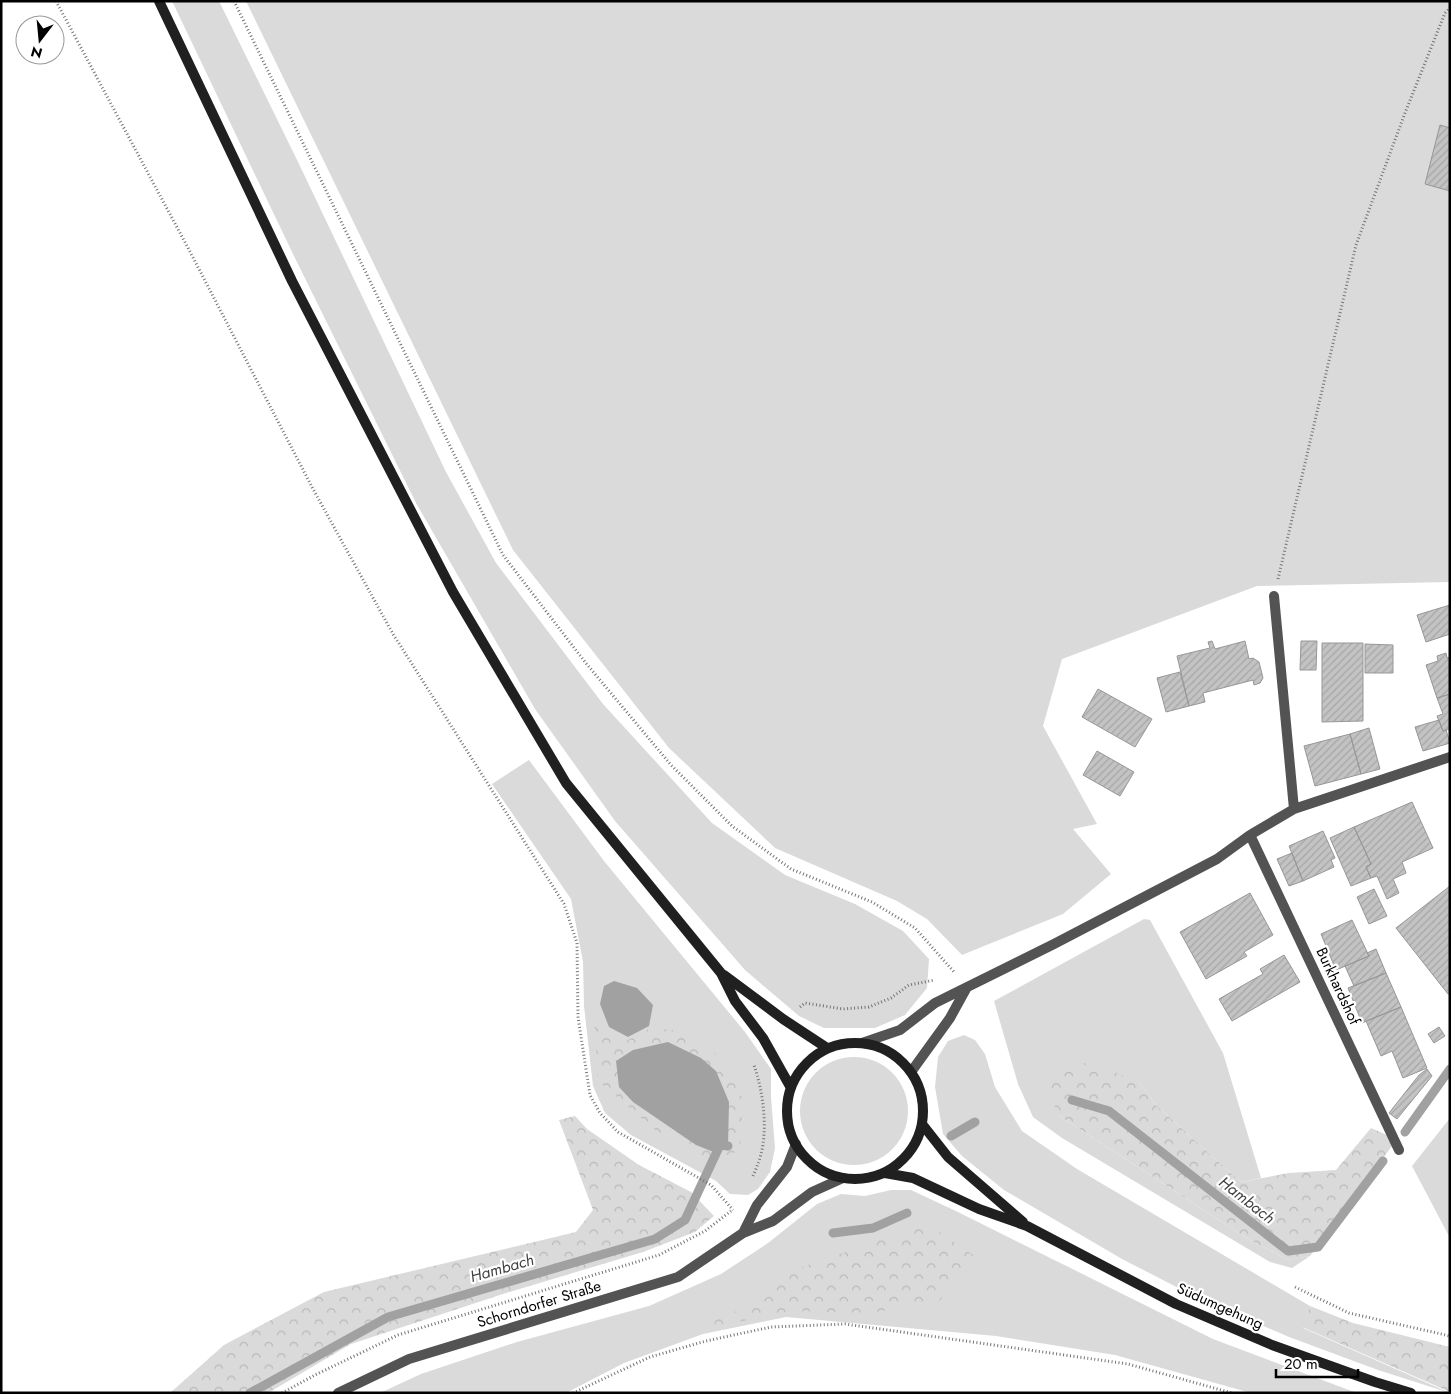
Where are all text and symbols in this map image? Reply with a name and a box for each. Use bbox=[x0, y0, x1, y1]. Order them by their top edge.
north arrow bbox=[15, 15, 65, 65]
text: N bbox=[28, 41, 45, 64]
street label: Burkhardshof bbox=[1310, 944, 1366, 1029]
water label: Hambach bbox=[1214, 1171, 1280, 1229]
water label: Hambach bbox=[467, 1248, 537, 1288]
street label: Schorndorfer Straße bbox=[474, 1275, 604, 1333]
street label: Südumgehung bbox=[1173, 1277, 1267, 1335]
scale bar bbox=[1276, 1346, 1358, 1378]
text: 20 m bbox=[1284, 1353, 1318, 1375]

